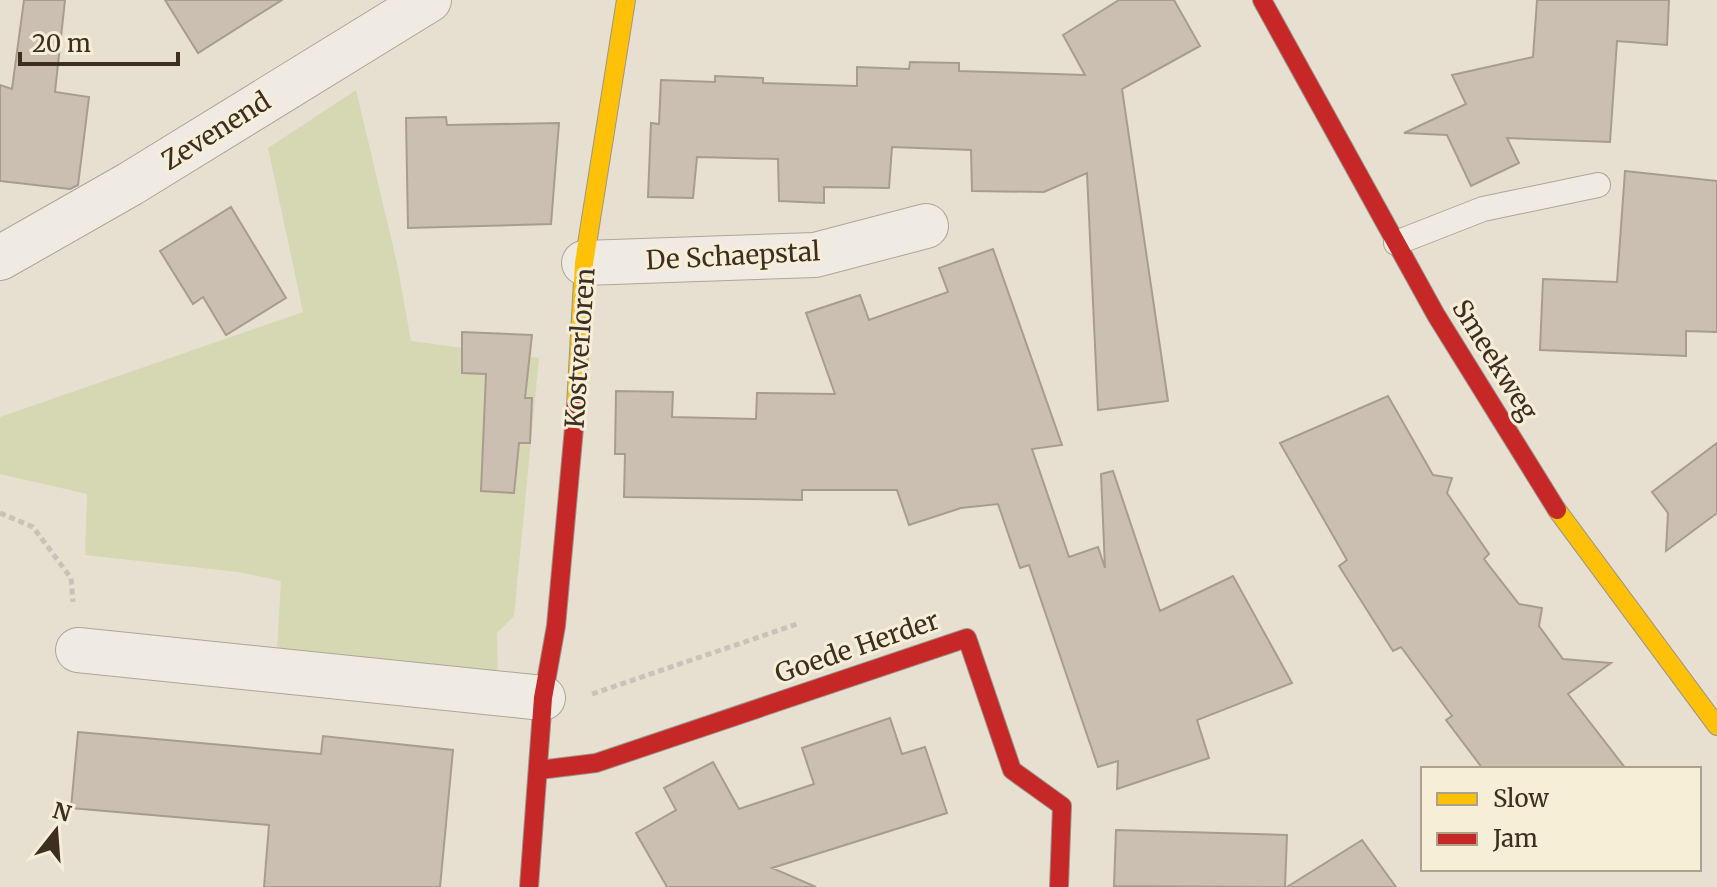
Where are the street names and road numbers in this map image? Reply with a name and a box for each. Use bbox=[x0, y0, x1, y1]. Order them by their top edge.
street label: Zevenend bbox=[155, 84, 277, 177]
street label: De Schaepstal bbox=[645, 234, 821, 277]
street label: Kostverloren bbox=[557, 267, 602, 429]
street label: Smeekweg bbox=[1445, 293, 1546, 426]
street label: Goede Herder bbox=[771, 603, 943, 690]

